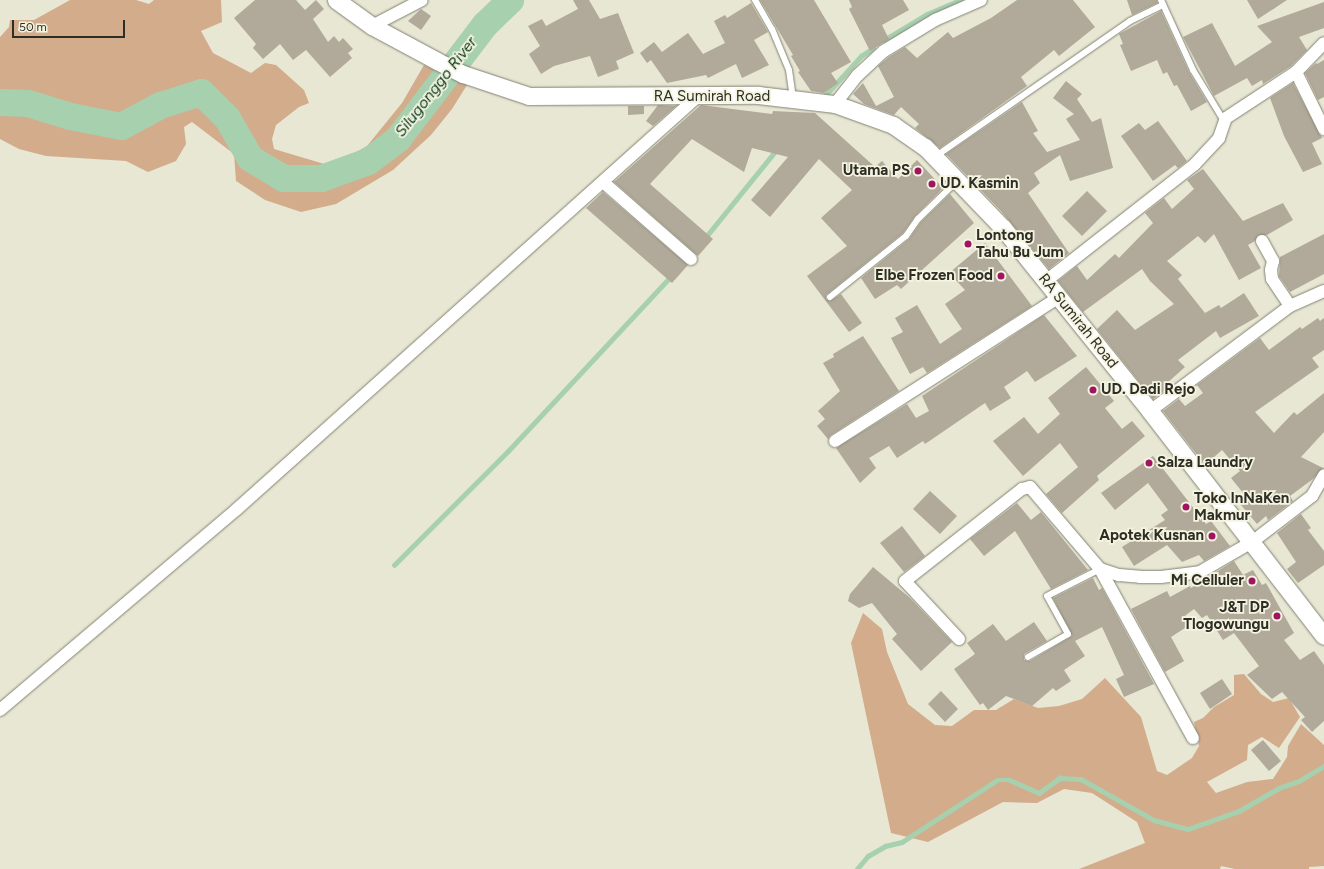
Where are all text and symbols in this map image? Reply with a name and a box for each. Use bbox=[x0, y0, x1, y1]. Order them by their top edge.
scale bar bbox=[14, 12, 127, 38]
text: 50 m bbox=[19, 20, 47, 34]
water label: Silugonggo River bbox=[391, 33, 481, 141]
street label: RA Sumirah Road bbox=[654, 88, 770, 106]
place label: Utama PS bbox=[843, 162, 910, 180]
marker: Utama PS bbox=[913, 166, 923, 176]
place label: UD. Kasmin bbox=[940, 175, 1018, 193]
marker: UD. Kasmin bbox=[927, 179, 937, 189]
place label: Lontong Tahu Bu Jum bbox=[976, 226, 1064, 261]
marker: Lontong Tahu Bu Jum bbox=[963, 239, 973, 249]
place label: Elbe Frozen Food bbox=[875, 267, 993, 285]
street label: RA Sumirah Road bbox=[1034, 270, 1122, 372]
marker: Elbe Frozen Food bbox=[996, 271, 1006, 281]
place label: UD. Dadi Rejo bbox=[1101, 381, 1195, 399]
marker: UD. Dadi Rejo bbox=[1088, 385, 1098, 395]
place label: Salza Laundry bbox=[1157, 454, 1253, 472]
marker: Salza Laundry bbox=[1144, 458, 1154, 468]
place label: Toko InNaKen Makmur bbox=[1194, 489, 1289, 524]
marker: Toko InNaKen Makmur bbox=[1181, 502, 1191, 512]
place label: Apotek Kusnan bbox=[1099, 527, 1204, 545]
marker: Apotek Kusnan bbox=[1207, 531, 1217, 541]
place label: Mi Celluler bbox=[1171, 572, 1244, 590]
marker: Mi Celluler bbox=[1247, 576, 1257, 586]
place label: J&T DP Tlogowungu bbox=[1183, 598, 1269, 633]
marker: J&T DP Tlogowungu bbox=[1272, 611, 1282, 621]

